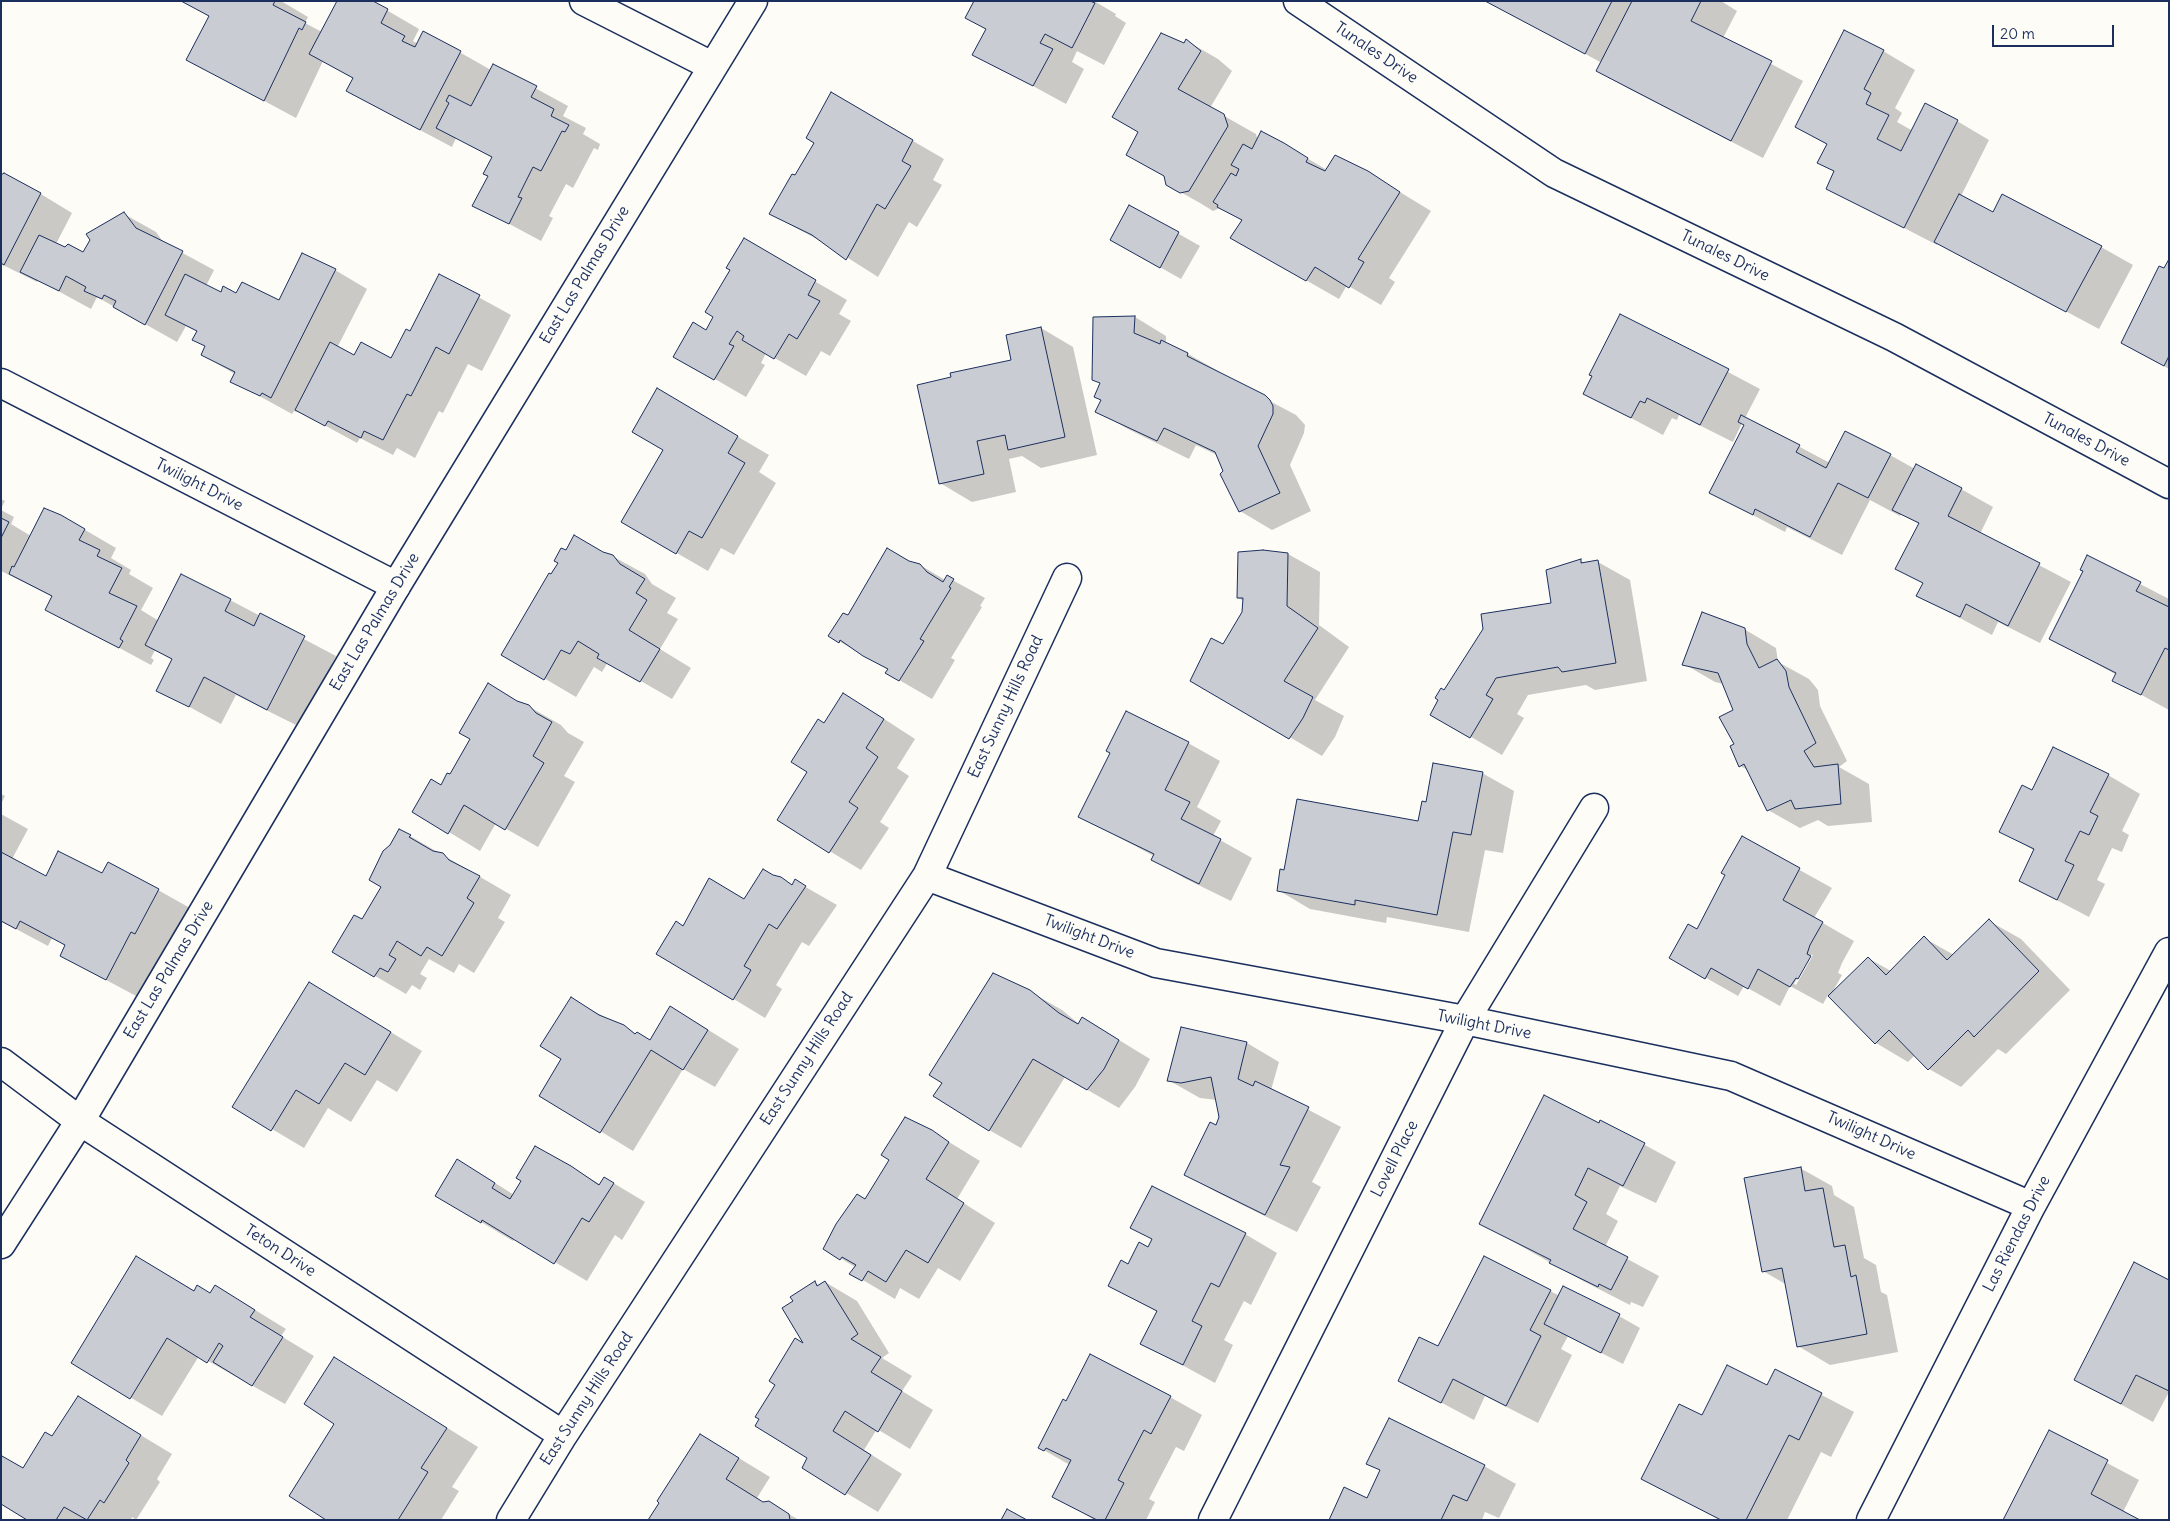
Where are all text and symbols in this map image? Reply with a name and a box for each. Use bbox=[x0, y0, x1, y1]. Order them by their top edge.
scale bar bbox=[1995, 15, 2118, 47]
street label: Tunales Drive bbox=[1331, 18, 1421, 88]
text: 20 m bbox=[2000, 24, 2035, 43]
street label: East Las Palmas Drive bbox=[536, 202, 634, 348]
street label: Tunales Drive bbox=[1678, 226, 1772, 286]
street label: Tunales Drive bbox=[2039, 409, 2133, 471]
street label: Twilight Drive bbox=[152, 455, 246, 515]
street label: East Las Palmas Drive bbox=[326, 549, 424, 695]
street label: East Sunny Hills Road bbox=[965, 633, 1047, 781]
street label: East Las Palmas Drive bbox=[120, 897, 218, 1043]
street label: Twilight Drive bbox=[1041, 911, 1137, 963]
street label: East Sunny Hills Road bbox=[757, 989, 857, 1129]
street label: Twilight Drive bbox=[1435, 1006, 1533, 1044]
street label: Twilight Drive bbox=[1823, 1108, 1919, 1164]
street label: Lovell Place bbox=[1367, 1117, 1423, 1201]
street label: Las Riendas Drive bbox=[1979, 1173, 2055, 1295]
street label: Teton Drive bbox=[241, 1221, 319, 1281]
street label: East Sunny Hills Road bbox=[537, 1329, 637, 1469]

